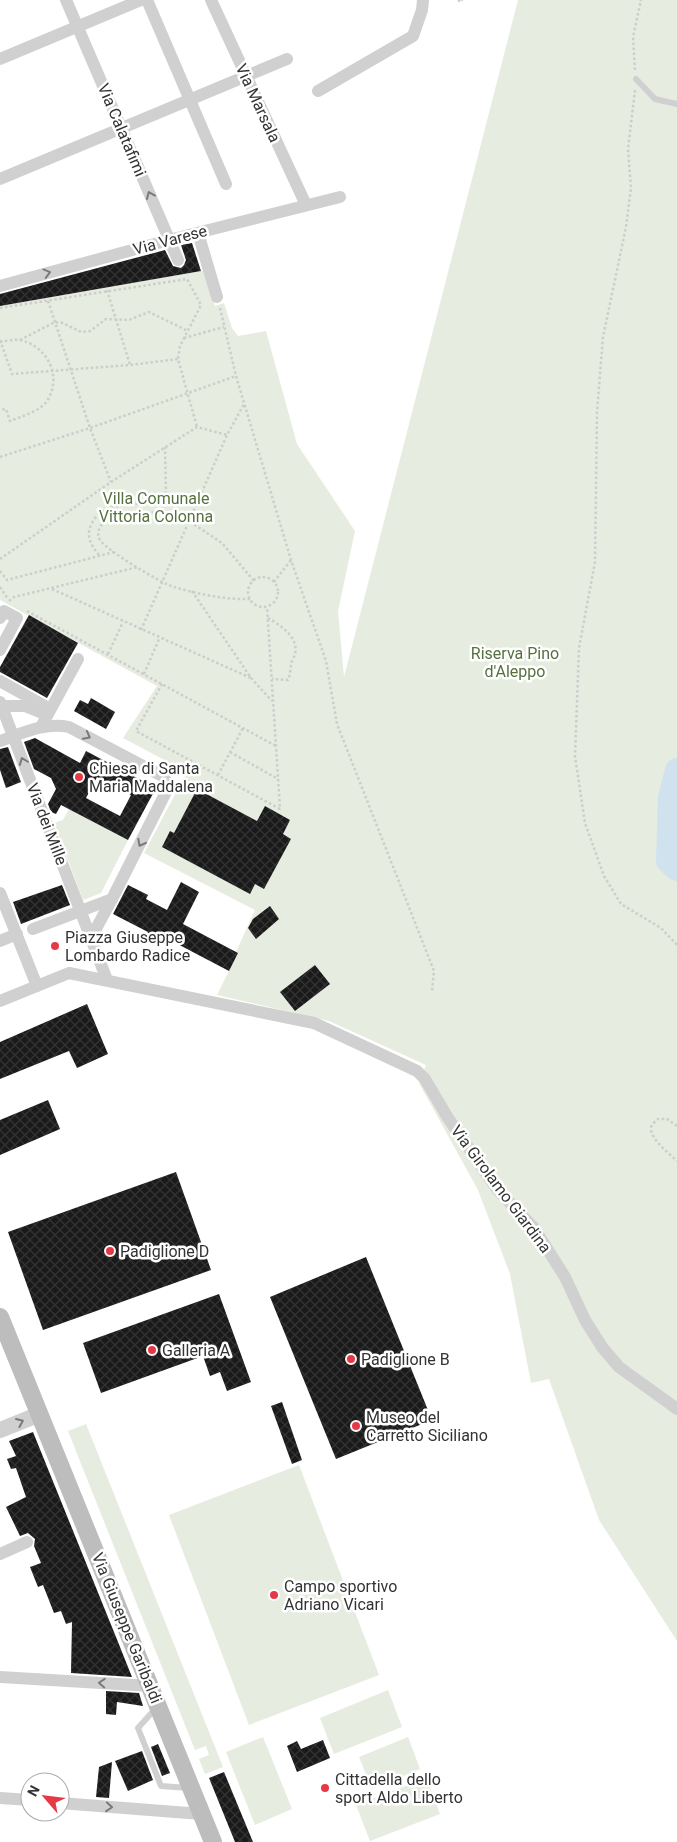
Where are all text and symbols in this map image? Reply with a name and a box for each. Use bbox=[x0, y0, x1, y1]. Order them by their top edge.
street label: Via Marsala bbox=[232, 61, 284, 145]
street label: Via Calatafimi bbox=[94, 81, 150, 179]
one-way arrow bbox=[145, 191, 156, 200]
street label: Via Varese bbox=[131, 221, 209, 259]
one-way arrow bbox=[43, 268, 51, 279]
park label: Villa Comunale Vittoria Colonna bbox=[99, 489, 213, 526]
park label: Riserva Pino d'Aleppo bbox=[471, 644, 559, 681]
one-way arrow bbox=[82, 730, 91, 740]
one-way arrow bbox=[19, 757, 29, 766]
place label: Chiesa di Santa Maria Maddalena bbox=[89, 759, 213, 796]
marker: Chiesa di Santa Maria Maddalena bbox=[73, 771, 85, 783]
street label: Via dei Mille bbox=[23, 780, 71, 868]
one-way arrow bbox=[137, 838, 147, 847]
place label: Piazza Giuseppe Lombardo Radice bbox=[65, 928, 190, 965]
marker: Piazza Giuseppe Lombardo Radice bbox=[49, 940, 61, 952]
street label: Via Girolamo Giardina bbox=[447, 1121, 555, 1257]
place label: Padiglione D bbox=[120, 1242, 209, 1261]
marker: Padiglione D bbox=[104, 1245, 116, 1257]
place label: Galleria A bbox=[162, 1341, 231, 1360]
marker: Galleria A bbox=[146, 1344, 158, 1356]
place label: Padiglione B bbox=[361, 1350, 450, 1369]
marker: Padiglione B bbox=[345, 1353, 357, 1365]
place label: Museo del Carretto Siciliano bbox=[366, 1408, 488, 1445]
one-way arrow bbox=[15, 1418, 24, 1428]
marker: Museo del Carretto Siciliano bbox=[350, 1420, 362, 1432]
street label: Via Giuseppe Garibaldi bbox=[88, 1550, 166, 1706]
place label: Campo sportivo Adriano Vicari bbox=[284, 1577, 397, 1614]
marker: Campo sportivo Adriano Vicari bbox=[268, 1589, 280, 1601]
one-way arrow bbox=[98, 1678, 106, 1689]
place label: Cittadella dello sport Aldo Liberto bbox=[335, 1770, 463, 1807]
north arrow bbox=[20, 1772, 70, 1822]
marker: Cittadella dello sport Aldo Liberto bbox=[319, 1782, 331, 1794]
text: N bbox=[24, 1783, 43, 1799]
one-way arrow bbox=[105, 1801, 113, 1812]

